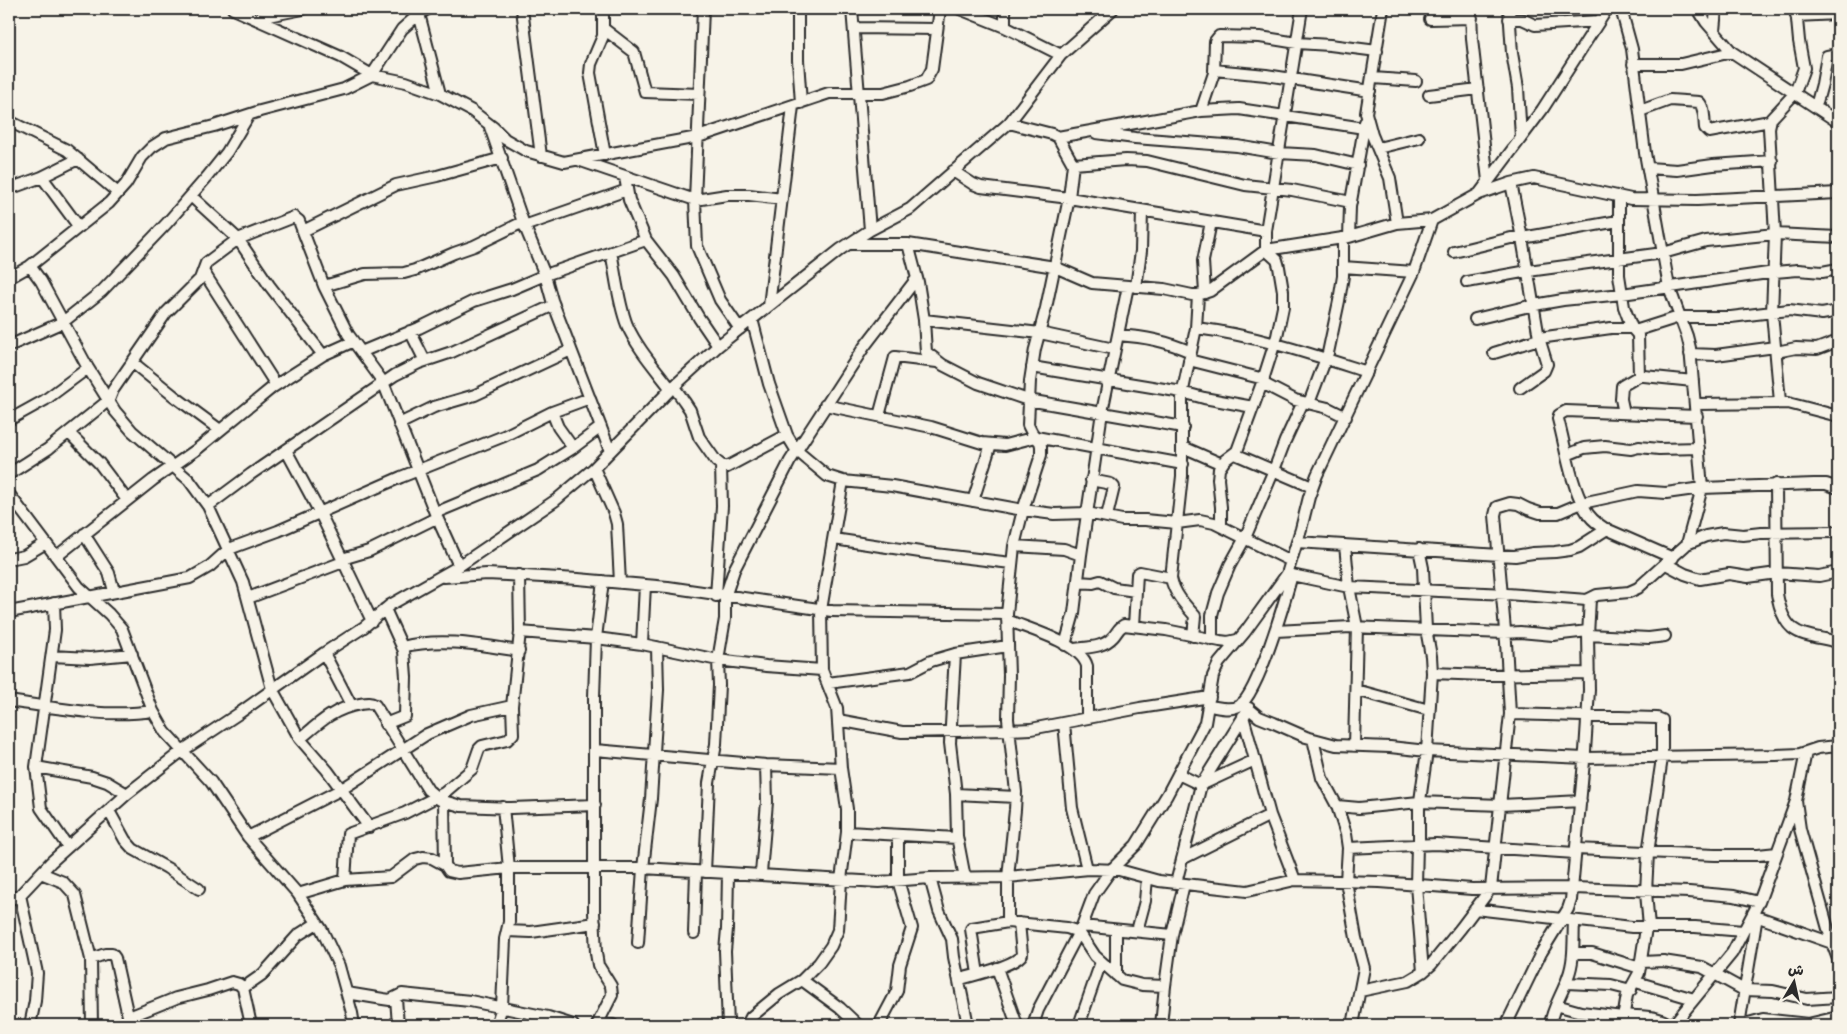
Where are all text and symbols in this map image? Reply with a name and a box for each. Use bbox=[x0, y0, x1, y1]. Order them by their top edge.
north arrow bbox=[1770, 956, 1820, 1006]
text: ش bbox=[1787, 960, 1805, 979]

